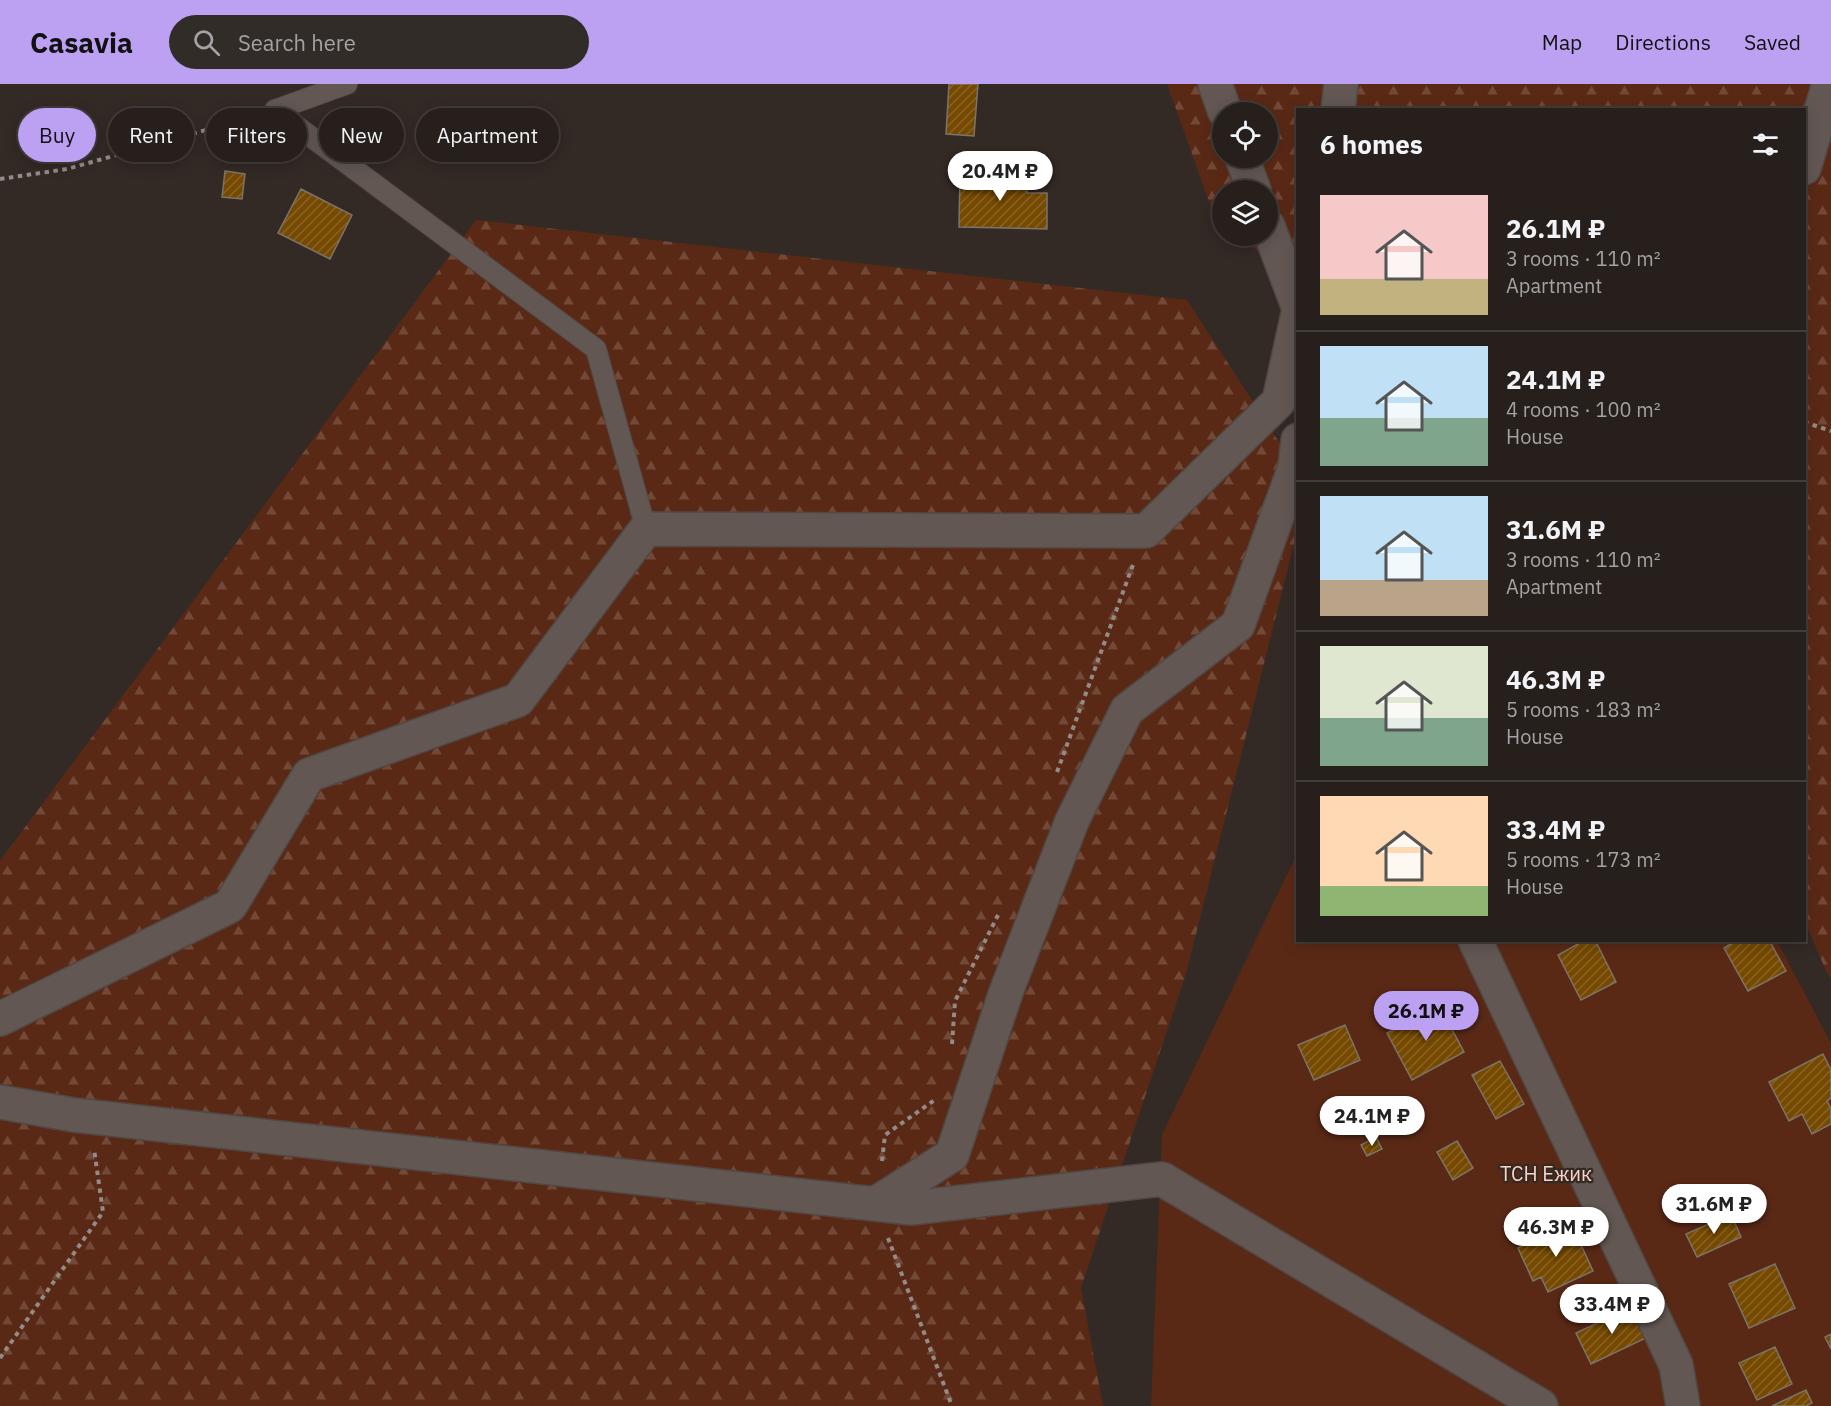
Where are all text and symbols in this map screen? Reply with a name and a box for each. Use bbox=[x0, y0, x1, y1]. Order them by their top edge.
search box bbox=[169, 15, 589, 69]
text: Casavia bbox=[30, 24, 133, 61]
icon: search bbox=[190, 26, 223, 59]
text: Search here bbox=[238, 28, 356, 57]
text: Map bbox=[1542, 28, 1582, 56]
text: Directions bbox=[1615, 28, 1711, 56]
text: Saved bbox=[1744, 28, 1801, 56]
map controls bbox=[1212, 102, 1278, 246]
button: locate bbox=[1212, 102, 1278, 168]
chip: Buy bbox=[18, 108, 96, 162]
chip: Rent bbox=[108, 108, 194, 162]
chip: Filters bbox=[206, 108, 307, 162]
chip: New bbox=[319, 108, 404, 162]
chip: Apartment bbox=[416, 108, 559, 162]
text: 6 homes bbox=[1320, 127, 1423, 161]
icon: filters bbox=[1749, 128, 1782, 161]
pin: 20.4M ₽ bbox=[945, 151, 1055, 202]
text: 20.4M ₽ bbox=[962, 157, 1038, 184]
button: layers bbox=[1212, 180, 1278, 246]
text: 26.1M ₽ bbox=[1506, 211, 1605, 245]
icon: home bbox=[1368, 219, 1440, 291]
text: 3 rooms · 110 m² bbox=[1506, 245, 1661, 272]
text: Apartment bbox=[1506, 272, 1602, 299]
text: 24.1M ₽ bbox=[1506, 362, 1605, 396]
icon: home bbox=[1368, 370, 1440, 442]
text: 4 rooms · 100 m² bbox=[1506, 396, 1661, 423]
text: House bbox=[1506, 423, 1563, 450]
text: 31.6M ₽ bbox=[1506, 512, 1605, 546]
icon: home bbox=[1368, 520, 1440, 592]
text: 3 rooms · 110 m² bbox=[1506, 546, 1661, 573]
text: Apartment bbox=[1506, 573, 1602, 600]
text: 46.3M ₽ bbox=[1506, 662, 1605, 696]
icon: home bbox=[1368, 670, 1440, 742]
text: 5 rooms · 183 m² bbox=[1506, 696, 1661, 723]
text: House bbox=[1506, 723, 1563, 750]
text: 33.4M ₽ bbox=[1506, 812, 1605, 846]
icon: home bbox=[1368, 820, 1440, 892]
text: 5 rooms · 173 m² bbox=[1506, 846, 1661, 873]
text: House bbox=[1506, 873, 1563, 900]
pin: 26.1M ₽ bbox=[1371, 991, 1481, 1042]
text: 26.1M ₽ bbox=[1388, 997, 1464, 1024]
pin: 24.1M ₽ bbox=[1317, 1096, 1427, 1147]
text: 24.1M ₽ bbox=[1334, 1102, 1410, 1129]
park label: ТСН Ежик bbox=[1500, 1160, 1592, 1187]
pin: 31.6M ₽ bbox=[1659, 1184, 1769, 1235]
text: 31.6M ₽ bbox=[1676, 1190, 1752, 1217]
pin: 46.3M ₽ bbox=[1501, 1207, 1611, 1258]
text: 46.3M ₽ bbox=[1518, 1213, 1594, 1240]
pin: 33.4M ₽ bbox=[1557, 1284, 1667, 1335]
text: 33.4M ₽ bbox=[1574, 1290, 1650, 1317]

